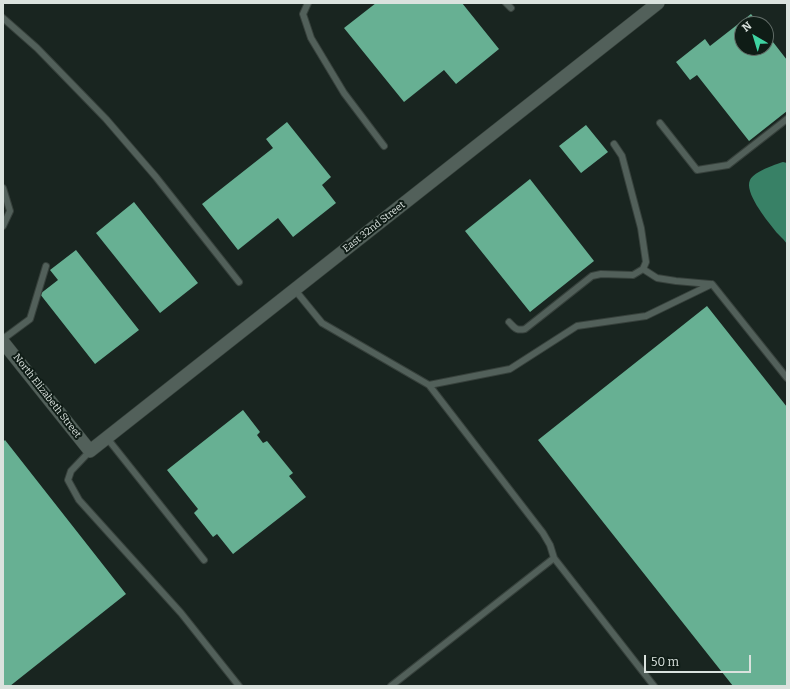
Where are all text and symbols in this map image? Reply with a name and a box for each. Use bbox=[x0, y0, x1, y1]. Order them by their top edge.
north arrow bbox=[734, 16, 774, 56]
text: N bbox=[740, 19, 754, 35]
street label: East 32nd Street bbox=[341, 199, 407, 255]
street label: North Elizabeth Street bbox=[10, 352, 84, 440]
scale bar bbox=[646, 647, 753, 673]
text: 50 m bbox=[651, 655, 679, 669]

